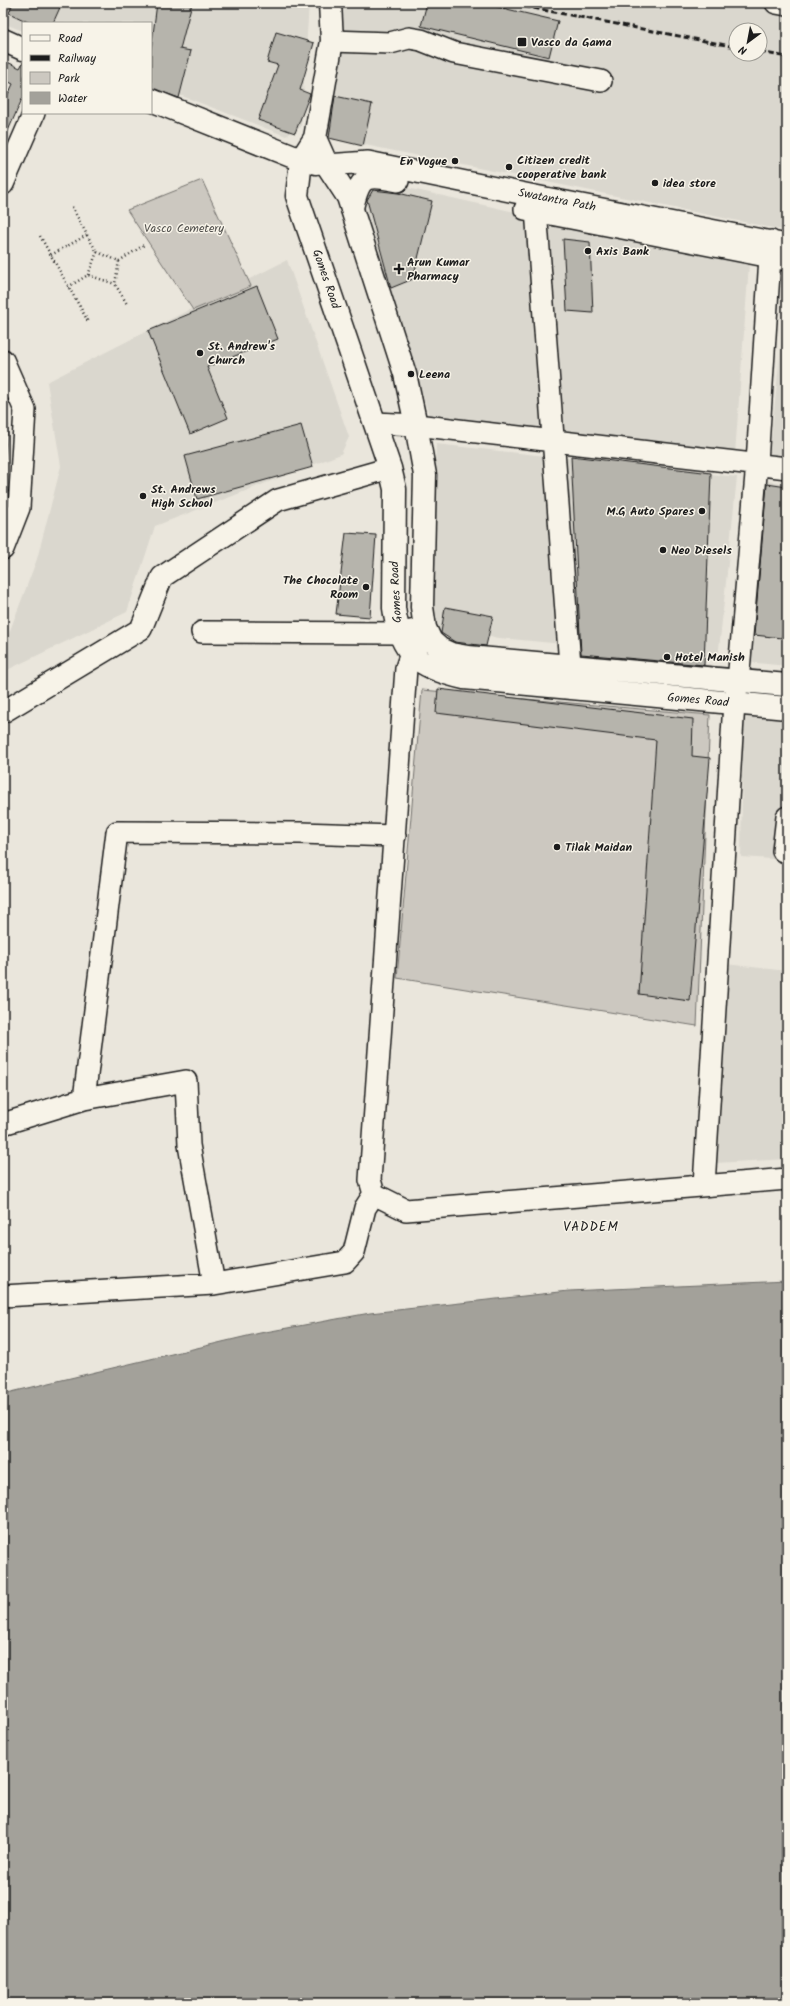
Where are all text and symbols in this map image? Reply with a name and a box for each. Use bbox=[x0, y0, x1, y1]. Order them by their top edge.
legend bbox=[22, 22, 152, 114]
north arrow bbox=[728, 22, 768, 62]
text: Road bbox=[58, 29, 83, 48]
place label: Vasco da Gama bbox=[531, 33, 612, 52]
marker: Vasco da Gama bbox=[516, 36, 528, 48]
text: N bbox=[735, 40, 751, 59]
text: Railway bbox=[58, 49, 96, 68]
text: Park bbox=[58, 69, 80, 88]
text: Water bbox=[58, 89, 88, 108]
place label: Citizen credit cooperative bank bbox=[517, 151, 607, 184]
place label: En Vogue bbox=[400, 152, 447, 171]
marker: En Vogue bbox=[450, 156, 460, 166]
marker: Citizen credit cooperative bank bbox=[504, 162, 514, 172]
place label: idea store bbox=[663, 174, 716, 193]
marker: idea store bbox=[650, 178, 660, 188]
street label: Swatantra Path bbox=[516, 183, 598, 217]
park label: Vasco Cemetery bbox=[144, 219, 224, 238]
place label: Axis Bank bbox=[596, 242, 650, 261]
marker: Axis Bank bbox=[583, 246, 593, 256]
street label: Gomes Road bbox=[307, 247, 345, 312]
place label: Arun Kumar Pharmacy bbox=[407, 253, 470, 286]
marker: Arun Kumar Pharmacy bbox=[394, 264, 404, 274]
place label: St. Andrew's Church bbox=[208, 337, 276, 370]
marker: St. Andrew's Church bbox=[195, 348, 205, 358]
place label: Leena bbox=[419, 365, 450, 384]
marker: Leena bbox=[406, 369, 416, 379]
place label: St. Andrews High School bbox=[151, 480, 216, 513]
marker: St. Andrews High School bbox=[138, 491, 148, 501]
place label: M.G Auto Spares bbox=[606, 502, 694, 521]
marker: M.G Auto Spares bbox=[697, 506, 707, 516]
place label: Neo Diesels bbox=[671, 541, 732, 560]
marker: Neo Diesels bbox=[658, 545, 668, 555]
street label: Gomes Road bbox=[385, 560, 407, 623]
place label: The Chocolate Room bbox=[283, 571, 358, 604]
marker: The Chocolate Room bbox=[361, 582, 371, 592]
place label: Hotel Manish bbox=[675, 648, 745, 667]
marker: Hotel Manish bbox=[662, 652, 672, 662]
street label: Gomes Road bbox=[666, 688, 731, 712]
place label: Tilak Maidan bbox=[565, 838, 632, 857]
marker: Tilak Maidan bbox=[552, 842, 562, 852]
district label: VADDEM bbox=[563, 1217, 619, 1238]

